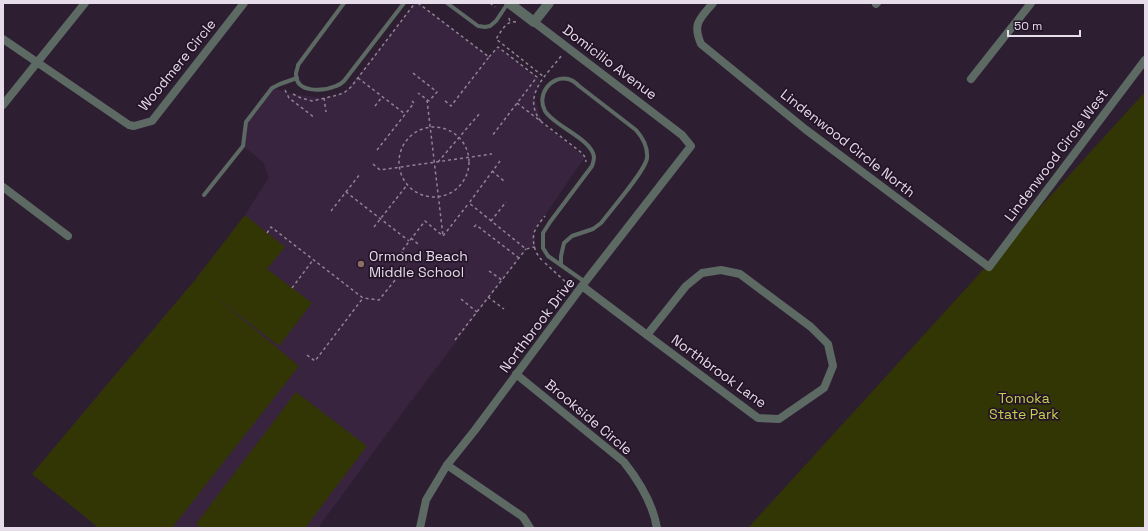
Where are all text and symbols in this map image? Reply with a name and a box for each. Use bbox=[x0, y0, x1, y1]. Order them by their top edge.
scale bar bbox=[1008, 12, 1080, 38]
street label: Woodmere Circle bbox=[134, 15, 220, 115]
text: 50 m bbox=[1014, 18, 1042, 34]
street label: Domicilio Avenue bbox=[559, 21, 661, 103]
street label: Lindenwood Circle North bbox=[777, 85, 919, 201]
street label: Lindenwood Circle West bbox=[1000, 85, 1112, 225]
place label: Ormond Beach Middle School bbox=[369, 247, 468, 281]
marker: Ormond Beach Middle School bbox=[356, 259, 366, 269]
street label: Northbrook Drive bbox=[495, 274, 579, 376]
street label: Northbrook Lane bbox=[668, 330, 770, 412]
street label: Brookside Circle bbox=[542, 375, 636, 459]
park label: Tomoka State Park bbox=[989, 389, 1059, 423]

